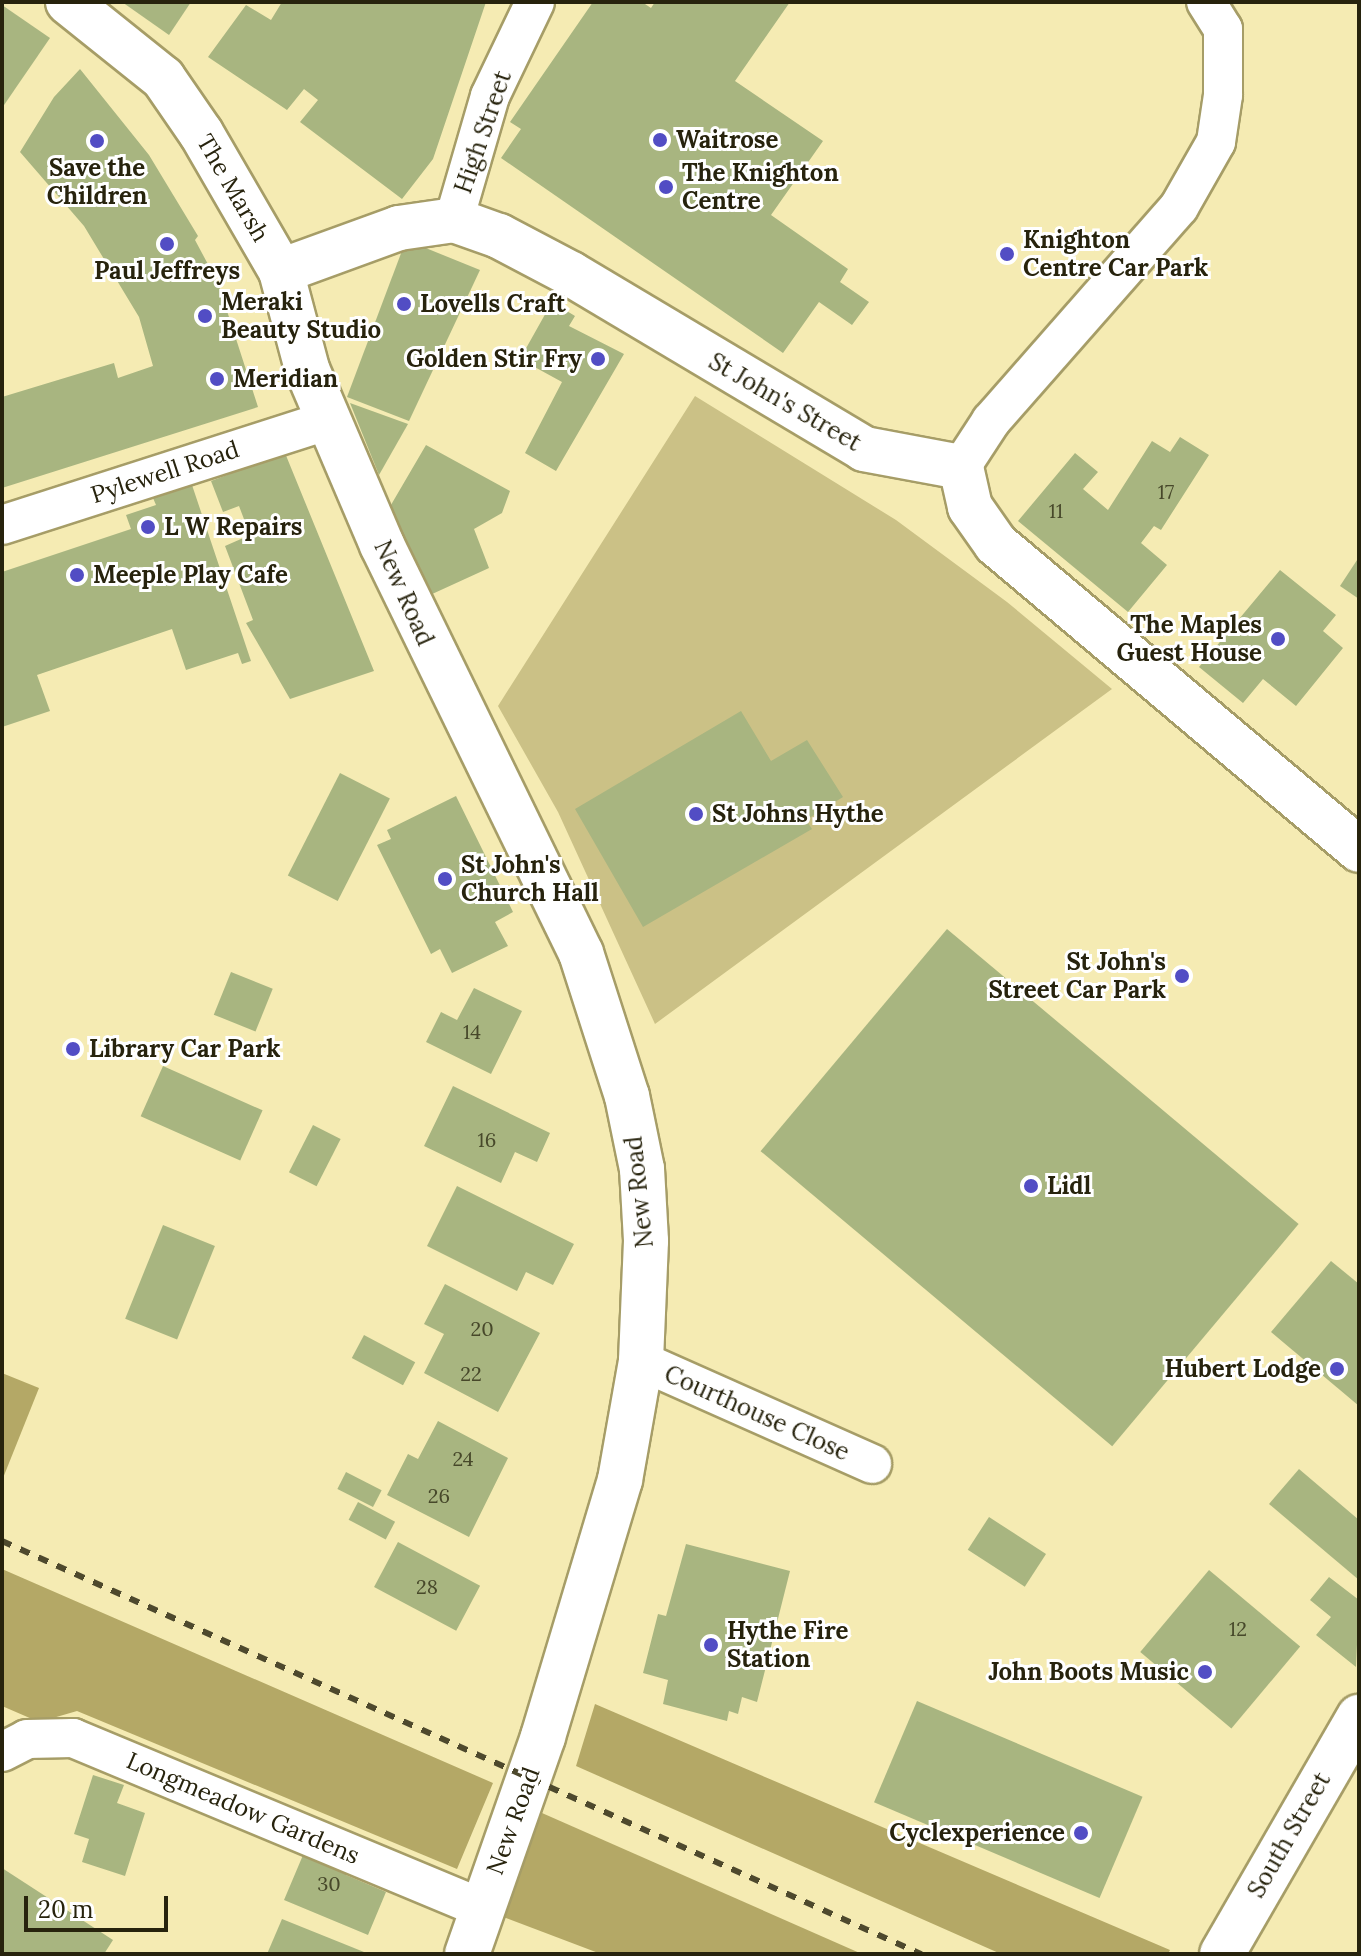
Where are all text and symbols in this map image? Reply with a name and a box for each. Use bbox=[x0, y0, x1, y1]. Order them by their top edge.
street label: High Street bbox=[449, 67, 517, 197]
place label: Waitrose bbox=[676, 126, 778, 154]
street label: The Marsh bbox=[191, 129, 275, 247]
marker: Waitrose bbox=[651, 131, 669, 149]
marker: Save the Children bbox=[88, 132, 106, 150]
place label: Save the Children bbox=[47, 154, 147, 210]
place label: The Knighton Centre bbox=[682, 159, 839, 215]
marker: The Knighton Centre bbox=[657, 178, 675, 196]
place label: Knighton Centre Car Park bbox=[1023, 226, 1208, 282]
marker: Paul Jeffreys bbox=[158, 235, 176, 253]
marker: Knighton Centre Car Park bbox=[998, 245, 1016, 263]
place label: Paul Jeffreys bbox=[94, 257, 240, 285]
place label: Meraki Beauty Studio bbox=[221, 288, 381, 344]
place label: Lovells Craft bbox=[420, 290, 566, 318]
marker: Lovells Craft bbox=[395, 295, 413, 313]
marker: Meraki Beauty Studio bbox=[196, 307, 214, 325]
place label: Golden Stir Fry bbox=[406, 345, 582, 373]
street label: St John's Street bbox=[704, 347, 866, 457]
marker: Golden Stir Fry bbox=[589, 350, 607, 368]
place label: Meridian bbox=[233, 365, 338, 393]
marker: Meridian bbox=[208, 370, 226, 388]
street label: Pylewell Road bbox=[87, 435, 243, 509]
house number: 17 bbox=[1158, 479, 1174, 503]
house number: 11 bbox=[1049, 498, 1063, 522]
place label: L W Repairs bbox=[164, 513, 302, 541]
marker: L W Repairs bbox=[139, 518, 157, 536]
street label: New Road bbox=[368, 536, 440, 650]
place label: Meeple Play Cafe bbox=[93, 561, 288, 589]
marker: Meeple Play Cafe bbox=[68, 566, 86, 584]
place label: The Maples Guest House bbox=[1117, 611, 1262, 667]
marker: The Maples Guest House bbox=[1269, 630, 1287, 648]
place label: St Johns Hythe bbox=[712, 800, 884, 828]
marker: St Johns Hythe bbox=[687, 805, 705, 823]
place label: St John's Church Hall bbox=[461, 851, 599, 907]
marker: St John's Church Hall bbox=[436, 870, 454, 888]
place label: St John's Street Car Park bbox=[988, 948, 1166, 1004]
marker: St John's Street Car Park bbox=[1173, 967, 1191, 985]
house number: 14 bbox=[463, 1019, 481, 1043]
place label: Library Car Park bbox=[89, 1035, 281, 1063]
marker: Library Car Park bbox=[64, 1040, 82, 1058]
house number: 16 bbox=[478, 1127, 496, 1151]
street label: New Road bbox=[619, 1135, 659, 1249]
place label: Lidl bbox=[1047, 1172, 1091, 1200]
marker: Lidl bbox=[1022, 1177, 1040, 1195]
house number: 20 bbox=[470, 1316, 494, 1340]
place label: Hubert Lodge bbox=[1164, 1355, 1321, 1383]
street label: Courthouse Close bbox=[660, 1359, 854, 1467]
marker: Hubert Lodge bbox=[1328, 1360, 1346, 1378]
house number: 22 bbox=[460, 1361, 482, 1385]
house number: 24 bbox=[452, 1446, 474, 1470]
house number: 26 bbox=[428, 1483, 450, 1507]
house number: 28 bbox=[416, 1574, 438, 1598]
house number: 12 bbox=[1229, 1616, 1247, 1640]
place label: Hythe Fire Station bbox=[727, 1617, 848, 1673]
marker: Hythe Fire Station bbox=[702, 1636, 720, 1654]
place label: John Boots Music bbox=[988, 1658, 1189, 1686]
marker: John Boots Music bbox=[1196, 1663, 1214, 1681]
street label: Longmeadow Gardens bbox=[122, 1746, 364, 1870]
street label: New Road bbox=[480, 1763, 546, 1879]
street label: South Street bbox=[1242, 1767, 1336, 1903]
place label: Cyclexperience bbox=[889, 1819, 1065, 1847]
marker: Cyclexperience bbox=[1072, 1824, 1090, 1842]
house number: 30 bbox=[317, 1871, 341, 1895]
scale bar bbox=[28, 1880, 172, 1930]
text: 20 m bbox=[38, 1894, 94, 1925]

